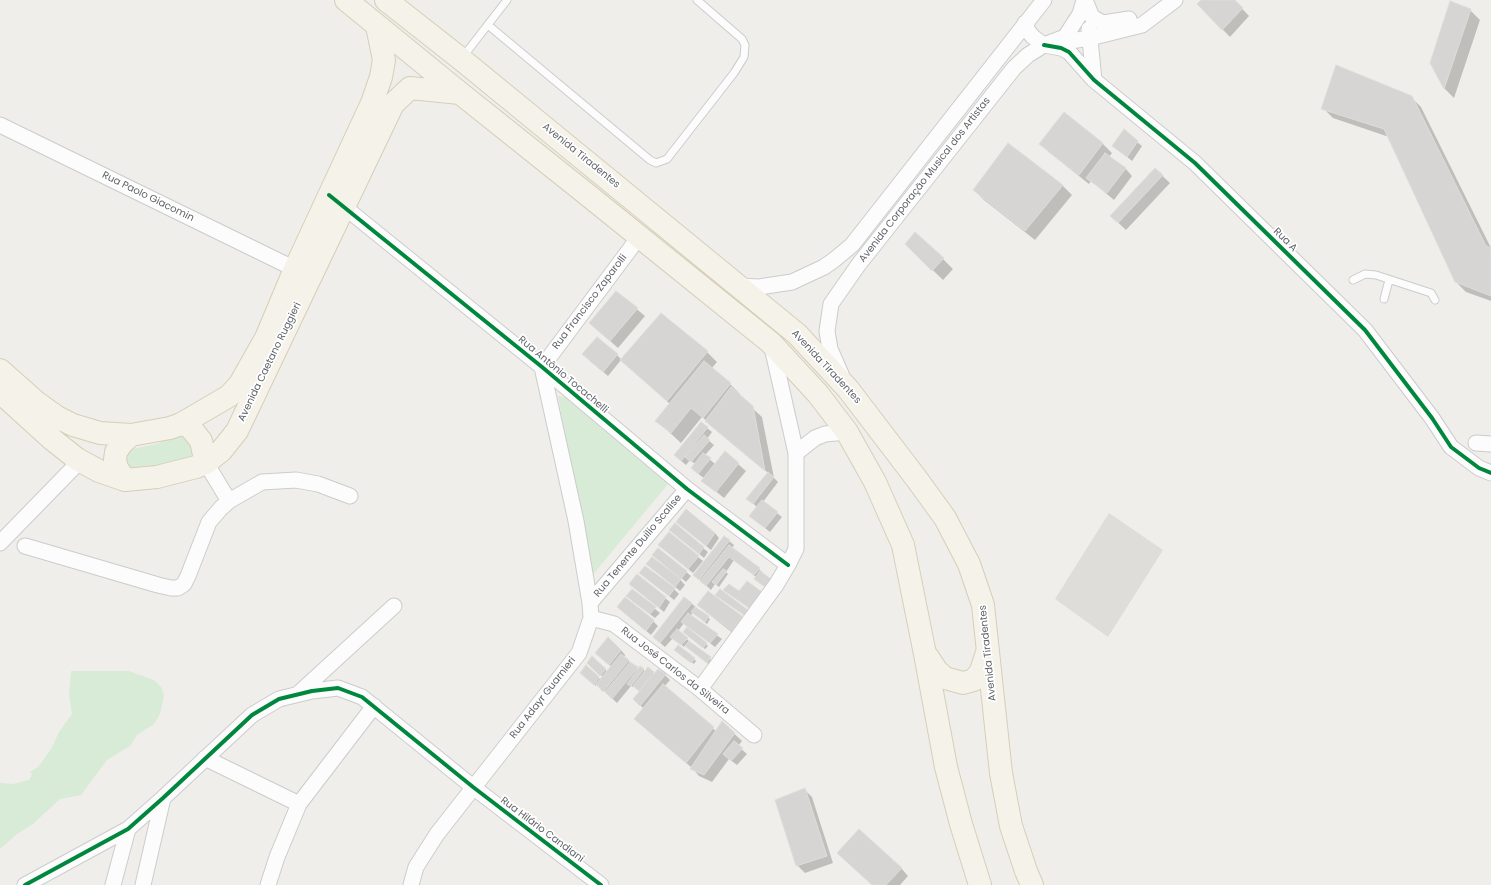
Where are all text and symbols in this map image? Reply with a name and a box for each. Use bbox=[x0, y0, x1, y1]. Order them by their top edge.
street label: Avenida Corporação Musical dos Artistas bbox=[857, 95, 993, 265]
street label: Avenida Tiradentes bbox=[540, 121, 622, 191]
street label: Rua Paolo Giacomin bbox=[100, 169, 196, 225]
street label: Rua A bbox=[1271, 226, 1299, 254]
street label: Rua Francisco Zaparolli bbox=[550, 252, 630, 352]
street label: Avenida Caetano Ruggieri bbox=[236, 300, 304, 424]
street label: Avenida Tiradentes bbox=[789, 328, 863, 406]
street label: Rua Antônio Tocachelli bbox=[516, 334, 610, 416]
street label: Rua Tenente Duilio Scalise bbox=[592, 492, 684, 600]
street label: Avenida Tiradentes bbox=[977, 604, 999, 702]
street label: Rua José Carlos da Silveira bbox=[618, 625, 732, 717]
street label: Rua Adayr Guarnieri bbox=[507, 655, 579, 741]
street label: Rua Hilário Candiani bbox=[498, 795, 586, 865]

